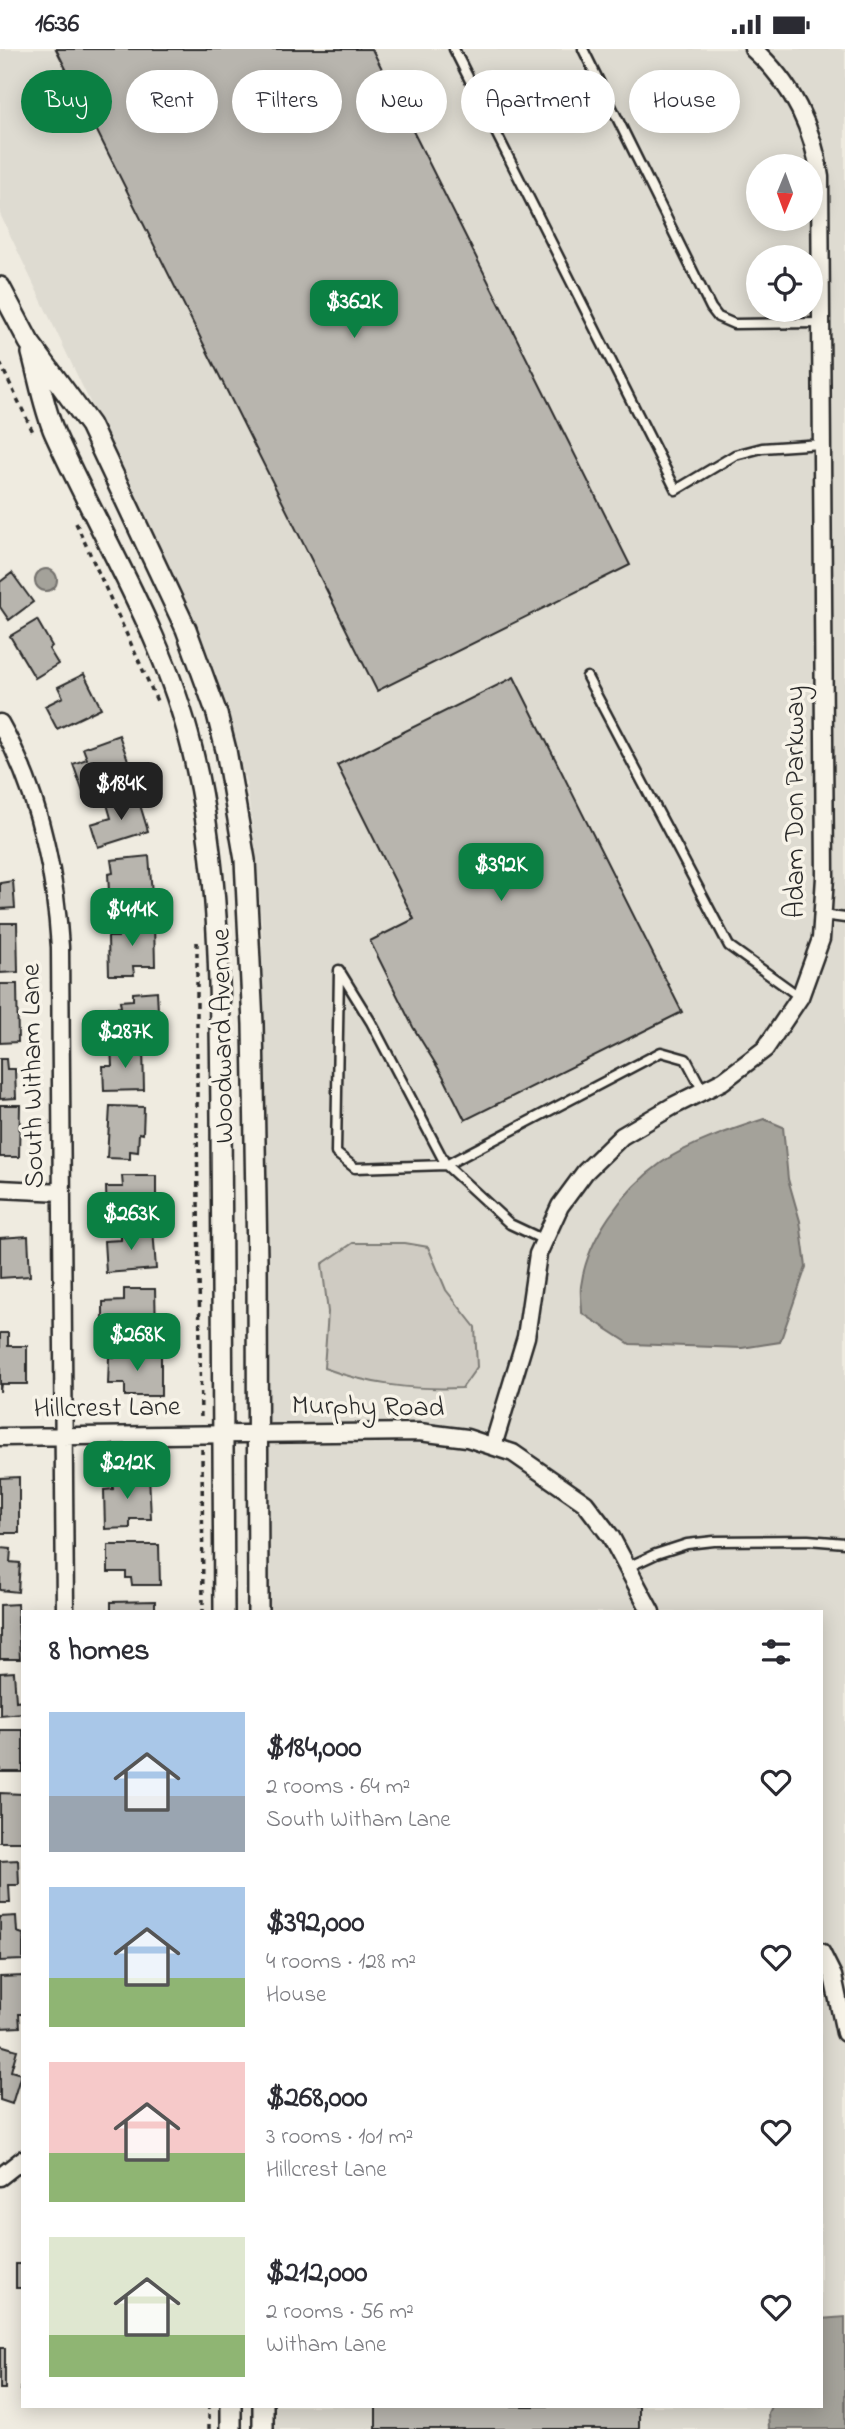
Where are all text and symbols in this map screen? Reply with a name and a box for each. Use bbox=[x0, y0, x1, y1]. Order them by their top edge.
text: 16:36 bbox=[35, 6, 79, 44]
chip: Buy bbox=[21, 70, 112, 133]
chip: Rent bbox=[126, 70, 218, 133]
chip: Filters bbox=[232, 70, 342, 133]
chip: New bbox=[356, 70, 447, 133]
chip: Apartment bbox=[461, 70, 615, 133]
chip: House bbox=[629, 70, 740, 133]
north arrow bbox=[746, 154, 822, 231]
map controls bbox=[746, 154, 823, 322]
button: locate bbox=[746, 245, 823, 322]
pin: $362K bbox=[305, 281, 403, 340]
text: $362K bbox=[326, 286, 382, 319]
street label: Adam Don Parkway bbox=[776, 686, 817, 918]
pin: $184K bbox=[72, 763, 170, 822]
text: $184K bbox=[96, 768, 146, 801]
pin: $392K bbox=[452, 843, 550, 903]
text: $392K bbox=[475, 849, 527, 882]
pin: $414K bbox=[83, 888, 181, 948]
text: $414K bbox=[106, 894, 158, 927]
street label: Woodward Avenue bbox=[202, 928, 246, 1144]
street label: South Witham Lane bbox=[12, 963, 56, 1189]
pin: $287K bbox=[76, 1011, 174, 1070]
text: $287K bbox=[98, 1016, 152, 1049]
pin: $263K bbox=[82, 1193, 180, 1252]
text: $263K bbox=[103, 1198, 159, 1231]
pin: $268K bbox=[88, 1313, 186, 1373]
text: $268K bbox=[109, 1319, 165, 1352]
street label: Murphy Road bbox=[291, 1386, 445, 1430]
street label: Hillcrest Lane bbox=[33, 1387, 181, 1431]
pin: $212K bbox=[78, 1441, 176, 1501]
text: $212K bbox=[99, 1447, 155, 1480]
text: 8 homes bbox=[49, 1630, 150, 1674]
icon: filters bbox=[757, 1633, 795, 1671]
text: $184,000 bbox=[266, 1727, 361, 1771]
icon: home bbox=[105, 1740, 189, 1824]
icon: heart bbox=[757, 1763, 795, 1801]
text: 2 rooms · 64 m² bbox=[266, 1771, 410, 1804]
text: South Witham Lane bbox=[266, 1804, 451, 1837]
text: $392,000 bbox=[266, 1902, 365, 1946]
icon: home bbox=[105, 1915, 189, 1999]
icon: heart bbox=[757, 1938, 795, 1976]
text: 4 rooms · 128 m² bbox=[266, 1946, 416, 1979]
text: House bbox=[266, 1979, 326, 2012]
text: $268,000 bbox=[266, 2077, 368, 2121]
icon: home bbox=[105, 2090, 189, 2174]
icon: heart bbox=[757, 2113, 795, 2151]
text: 3 rooms · 101 m² bbox=[266, 2121, 413, 2154]
text: Hillcrest Lane bbox=[266, 2154, 387, 2187]
text: $212,000 bbox=[266, 2252, 368, 2296]
icon: home bbox=[105, 2265, 189, 2349]
icon: heart bbox=[757, 2288, 795, 2326]
text: 2 rooms · 56 m² bbox=[266, 2296, 414, 2329]
text: Witham Lane bbox=[266, 2329, 386, 2362]

